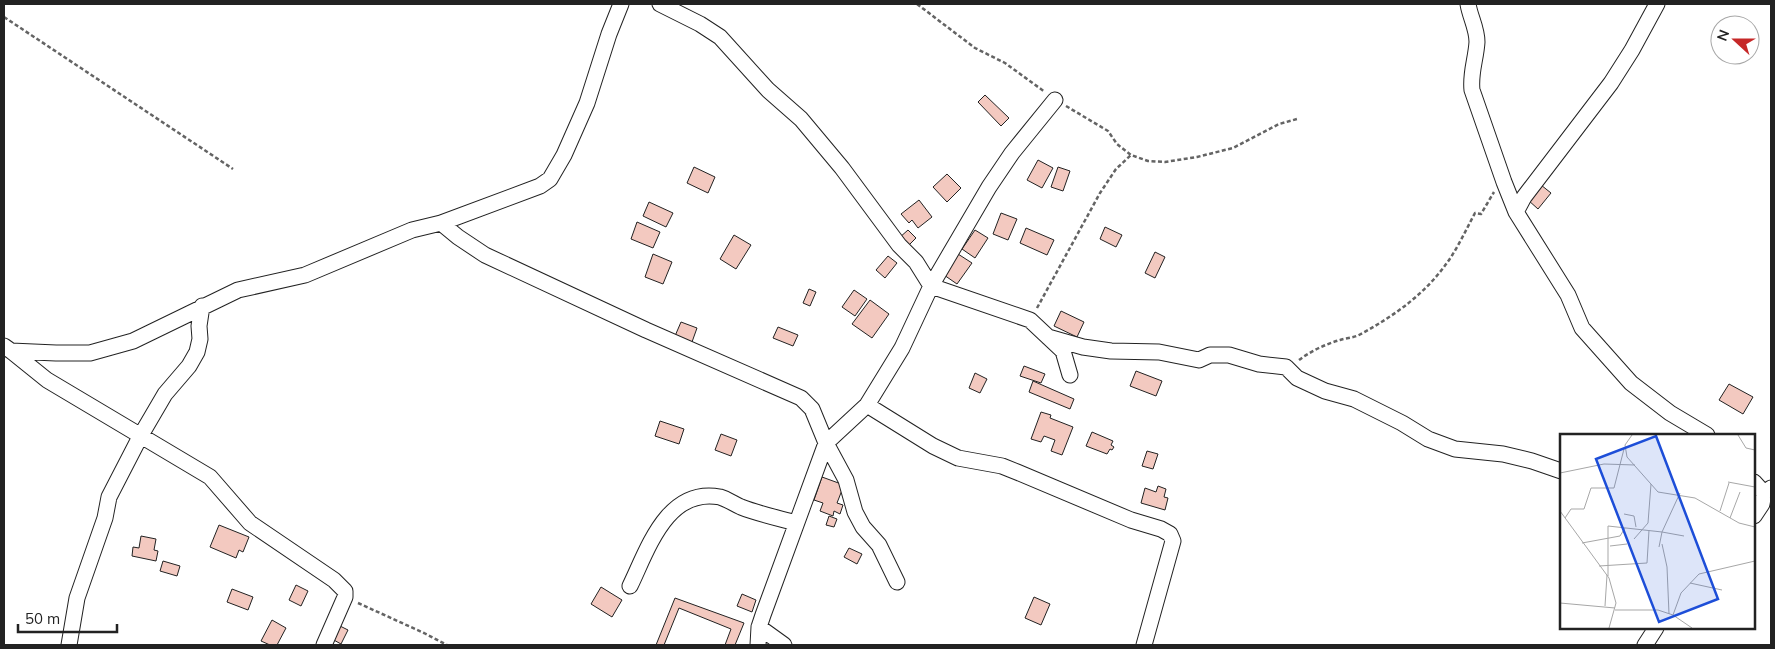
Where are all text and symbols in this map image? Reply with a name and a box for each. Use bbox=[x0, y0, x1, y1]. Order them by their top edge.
north arrow bbox=[1710, 15, 1760, 65]
text: N bbox=[1713, 27, 1733, 44]
inset map bbox=[1560, 434, 1755, 629]
scale bar bbox=[18, 602, 116, 634]
text: 50 m bbox=[25, 609, 60, 628]

